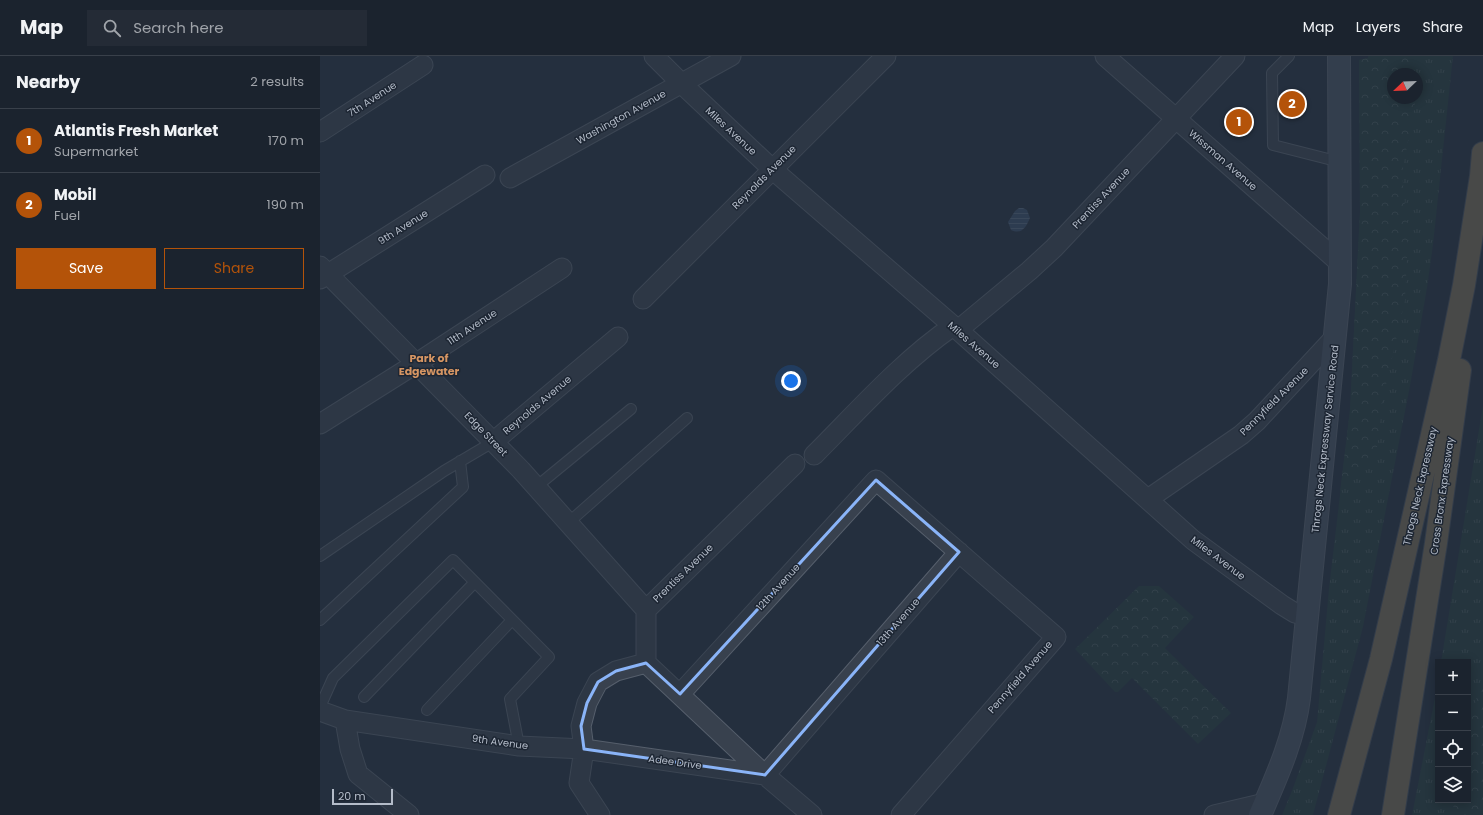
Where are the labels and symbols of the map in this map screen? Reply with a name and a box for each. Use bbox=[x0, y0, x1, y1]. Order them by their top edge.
north arrow bbox=[1387, 68, 1423, 104]
street label: 7th Avenue bbox=[345, 78, 399, 120]
street label: Washington Avenue bbox=[573, 86, 669, 148]
pin: 2 bbox=[1279, 89, 1305, 119]
street label: Miles Avenue bbox=[702, 103, 760, 159]
pin: 1 bbox=[1226, 107, 1252, 137]
street label: Wissman Avenue bbox=[1185, 126, 1261, 194]
street label: Reynolds Avenue bbox=[729, 142, 799, 212]
street label: Prentiss Avenue bbox=[1069, 164, 1133, 232]
street label: 9th Avenue bbox=[375, 206, 431, 248]
street label: 11th Avenue bbox=[444, 305, 500, 349]
street label: Miles Avenue bbox=[944, 318, 1004, 372]
street label: Throgs Neck Expressway Service Road bbox=[1308, 344, 1342, 534]
district label: Park of Edgewater bbox=[399, 350, 460, 379]
street label: Pennyfield Avenue bbox=[1236, 363, 1312, 439]
your location bbox=[781, 371, 801, 391]
street label: Reynolds Avenue bbox=[499, 372, 575, 438]
street label: Edge Street bbox=[461, 408, 511, 460]
street label: Throgs Neck Expressway bbox=[1399, 425, 1441, 547]
street label: Cross Bronx Expressway bbox=[1426, 436, 1458, 556]
street label: Miles Avenue bbox=[1187, 532, 1249, 584]
street label: Prentiss Avenue bbox=[649, 540, 717, 606]
street label: 12th Avenue bbox=[753, 560, 803, 614]
street label: 13th Avenue bbox=[873, 595, 923, 649]
street label: Pennyfield Avenue bbox=[984, 637, 1056, 717]
street label: 9th Avenue bbox=[471, 731, 529, 753]
street label: Adee Drive bbox=[647, 751, 703, 773]
scale bar bbox=[332, 787, 393, 806]

